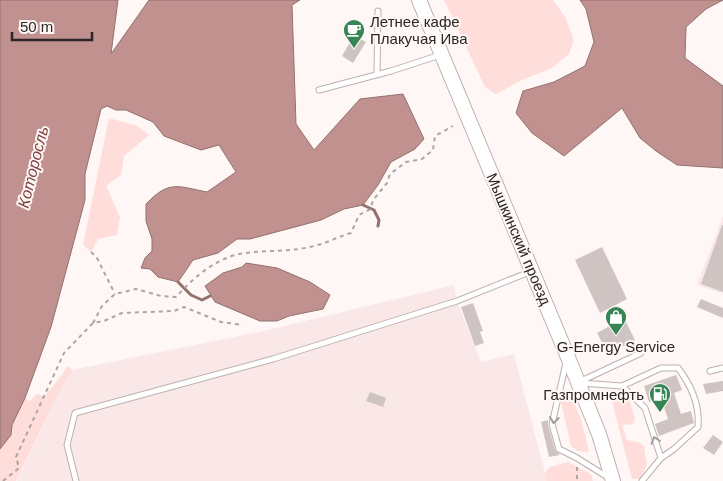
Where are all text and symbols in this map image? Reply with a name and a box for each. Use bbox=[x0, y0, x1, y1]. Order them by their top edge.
scale bar bbox=[12, 10, 92, 42]
place label: Летнее кафе Плакучая Ива bbox=[370, 13, 468, 47]
text: 50 m bbox=[20, 18, 53, 35]
cafe icon: Летнее кафе Плакучая Ива bbox=[342, 18, 366, 49]
water label: Которосль bbox=[15, 124, 51, 210]
street label: Мышкинский проезд bbox=[484, 170, 555, 308]
shop icon: G-Energy Service bbox=[604, 305, 628, 336]
place label: G-Energy Service bbox=[557, 338, 675, 355]
fuel station icon: Газпромнефть bbox=[648, 382, 672, 413]
place label: Газпромнефть bbox=[543, 386, 644, 403]
one-way arrow bbox=[549, 416, 560, 424]
one-way arrow bbox=[651, 437, 661, 445]

